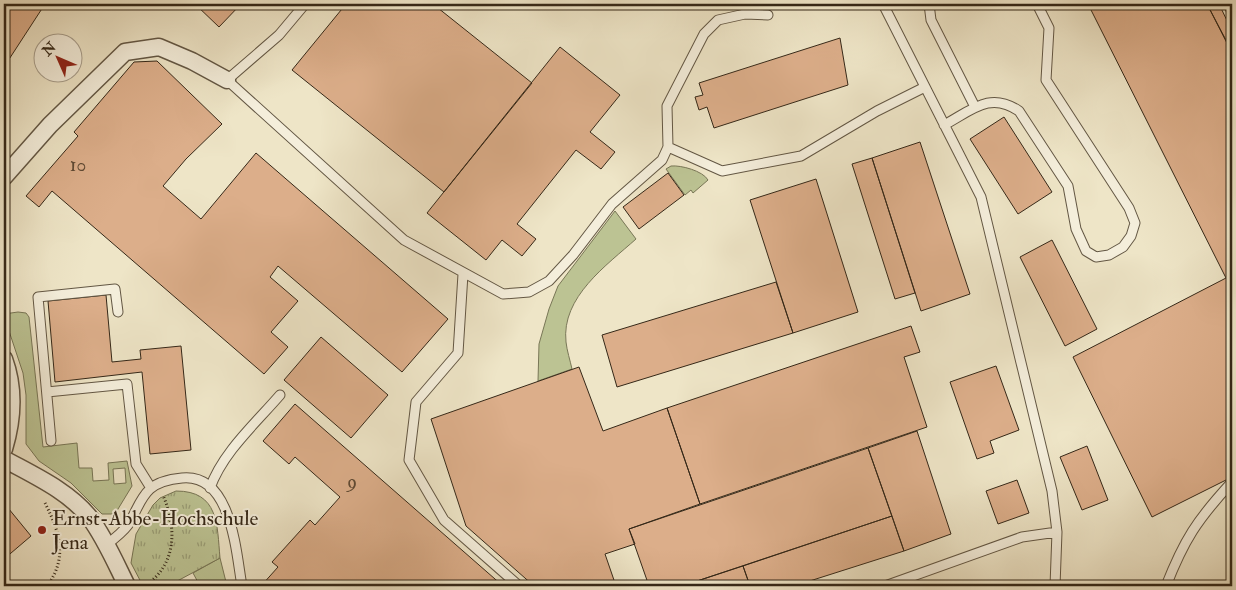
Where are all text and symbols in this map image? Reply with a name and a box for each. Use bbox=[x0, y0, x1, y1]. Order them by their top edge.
north arrow bbox=[32, 32, 82, 82]
text: N bbox=[38, 38, 60, 60]
house number: 10 bbox=[70, 153, 86, 177]
house number: 9 bbox=[345, 470, 357, 494]
place label: Ernst-Abbe-Hochschule Jena bbox=[51, 505, 258, 556]
marker: Ernst-Abbe-Hochschule Jena bbox=[36, 524, 48, 536]

